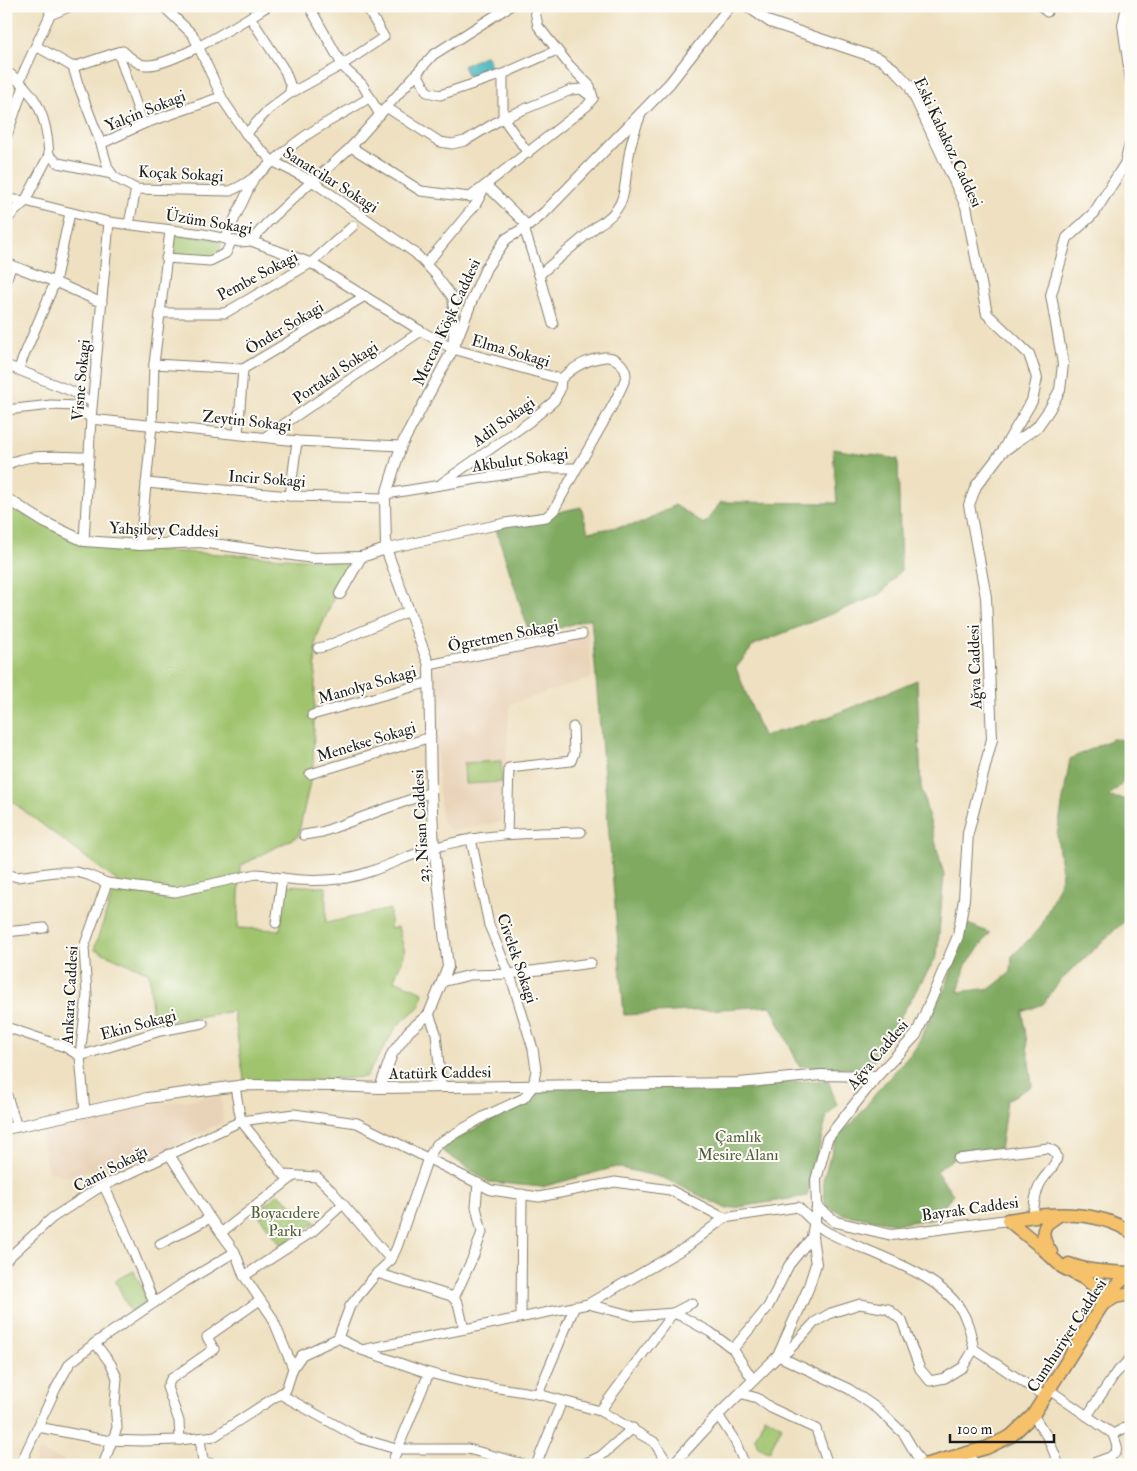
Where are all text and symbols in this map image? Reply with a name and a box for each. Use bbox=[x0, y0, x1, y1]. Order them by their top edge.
street label: Eski Kabakoz Caddesi bbox=[909, 74, 987, 211]
street label: Yalçin Sokagi bbox=[102, 86, 189, 136]
street label: Sanatcilar Sokagi bbox=[279, 143, 382, 217]
street label: Koçak Sokagi bbox=[138, 162, 224, 186]
street label: Üzüm Sokagi bbox=[164, 205, 254, 239]
street label: Pembe Sokagi bbox=[214, 246, 301, 306]
street label: Mercan Köşk Caddesi bbox=[409, 256, 485, 389]
street label: Önder Sokagi bbox=[242, 297, 327, 359]
street label: Elma Sokagi bbox=[469, 330, 552, 372]
street label: Portakal Sokagi bbox=[289, 337, 382, 409]
street label: Visne Sokagi bbox=[67, 338, 95, 422]
street label: Adil Sokagi bbox=[468, 392, 539, 452]
street label: Zeytin Sokagi bbox=[201, 406, 292, 436]
street label: Akbulut Sokagi bbox=[470, 443, 570, 477]
street label: Incir Sokagi bbox=[228, 466, 306, 492]
street label: Yahşibey Caddesi bbox=[109, 518, 219, 542]
street label: Ögretmen Sokagi bbox=[446, 615, 560, 656]
street label: Ağva Caddesi bbox=[964, 624, 987, 711]
street label: Manolya Sokagi bbox=[316, 661, 419, 709]
street label: Menekse Sokagi bbox=[314, 717, 418, 767]
street label: 23. Nisan Caddesi bbox=[408, 769, 434, 883]
street label: Civelek Sokagi bbox=[492, 911, 542, 1006]
street label: Ankara Caddesi bbox=[57, 945, 83, 1046]
street label: Ekin Sokagi bbox=[98, 1005, 178, 1045]
street label: Ağva Caddesi bbox=[842, 1016, 913, 1094]
street label: Atatürk Caddesi bbox=[387, 1062, 492, 1084]
park label: Çamlık Mesire Alanı bbox=[698, 1127, 778, 1165]
street label: Cami Sokağı bbox=[70, 1141, 151, 1197]
street label: Bayrak Caddesi bbox=[920, 1192, 1020, 1226]
park label: Boyacıdere Parkı bbox=[250, 1203, 320, 1241]
street label: Cumhuriyet Caddesi bbox=[1023, 1275, 1111, 1396]
scale bar bbox=[950, 1411, 1053, 1443]
text: 100 m bbox=[957, 1420, 993, 1439]

